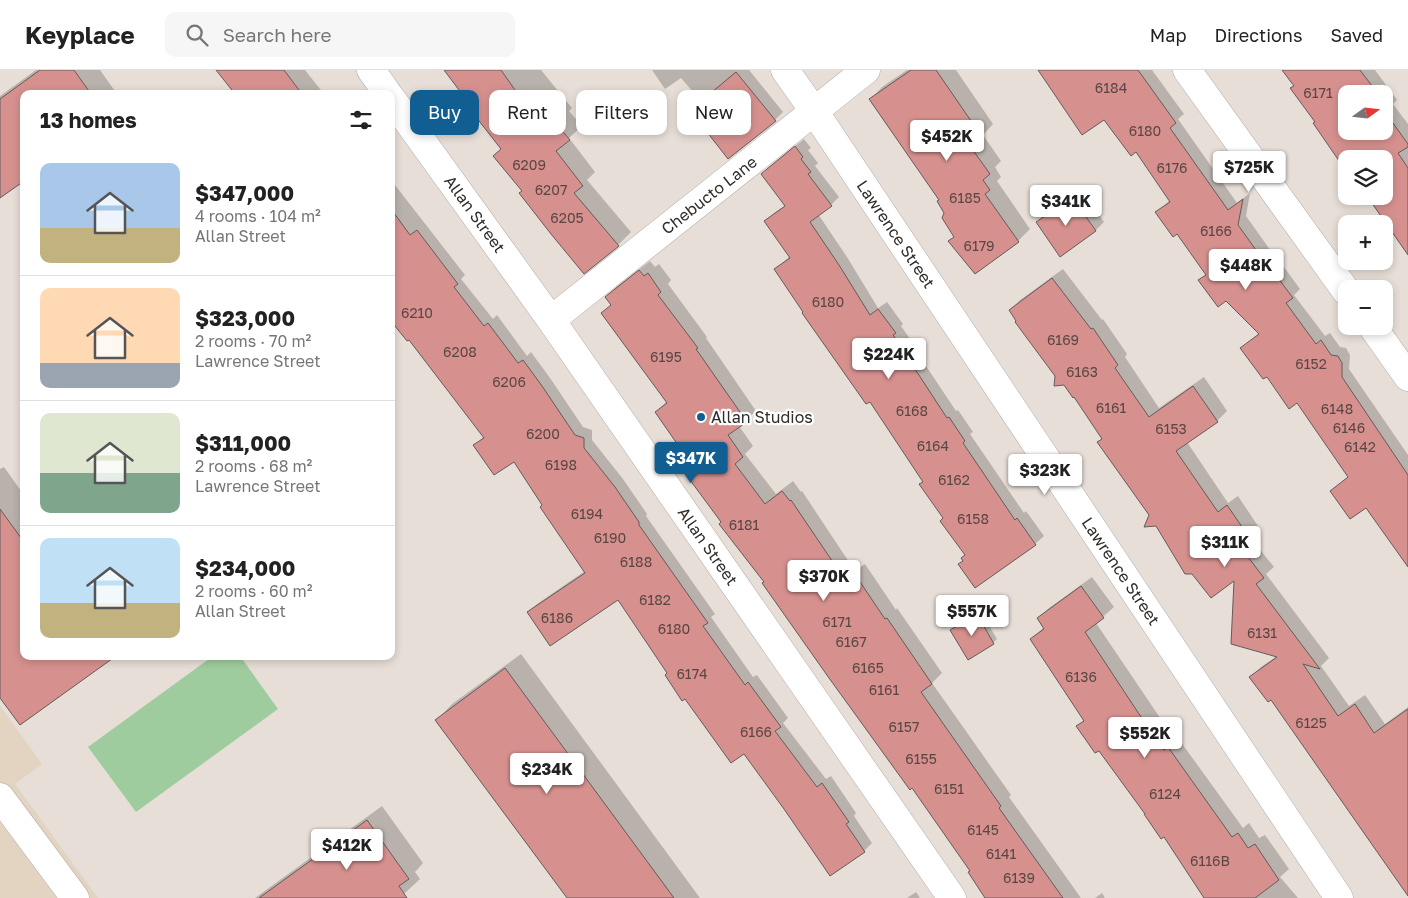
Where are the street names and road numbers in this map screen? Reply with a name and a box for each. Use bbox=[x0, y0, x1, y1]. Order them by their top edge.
street label: Chebucto Lane bbox=[657, 152, 761, 238]
street label: Allan Street bbox=[440, 171, 510, 257]
street label: Lawrence Street bbox=[853, 176, 939, 292]
street label: Allan Street bbox=[674, 503, 742, 589]
street label: Lawrence Street bbox=[1078, 513, 1164, 629]

